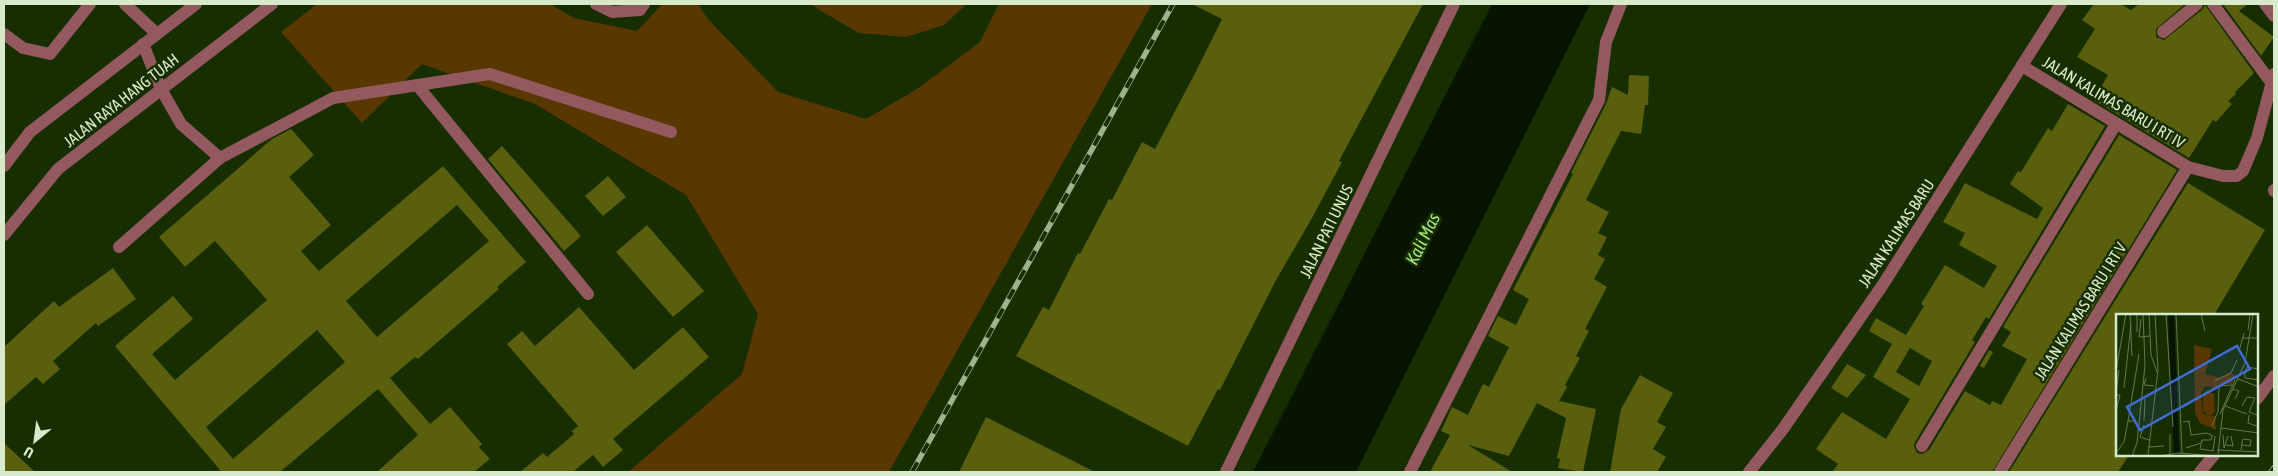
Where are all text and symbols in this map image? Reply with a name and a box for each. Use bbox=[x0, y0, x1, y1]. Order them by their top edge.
street label: JALAN RAYA HANG TUAH bbox=[60, 50, 182, 150]
street label: JALAN KALIMAS BARU I RT IV bbox=[2040, 52, 2188, 152]
street label: JALAN KALIMAS BARU bbox=[1854, 176, 1938, 290]
street label: JALAN PATI UNUS bbox=[1296, 181, 1356, 281]
water label: Kali Mas bbox=[1401, 209, 1444, 268]
street label: JALAN KALIMAS BARU I RT V bbox=[2030, 239, 2130, 383]
inset map bbox=[2116, 314, 2258, 456]
north arrow bbox=[10, 416, 60, 466]
text: U bbox=[21, 443, 36, 461]

